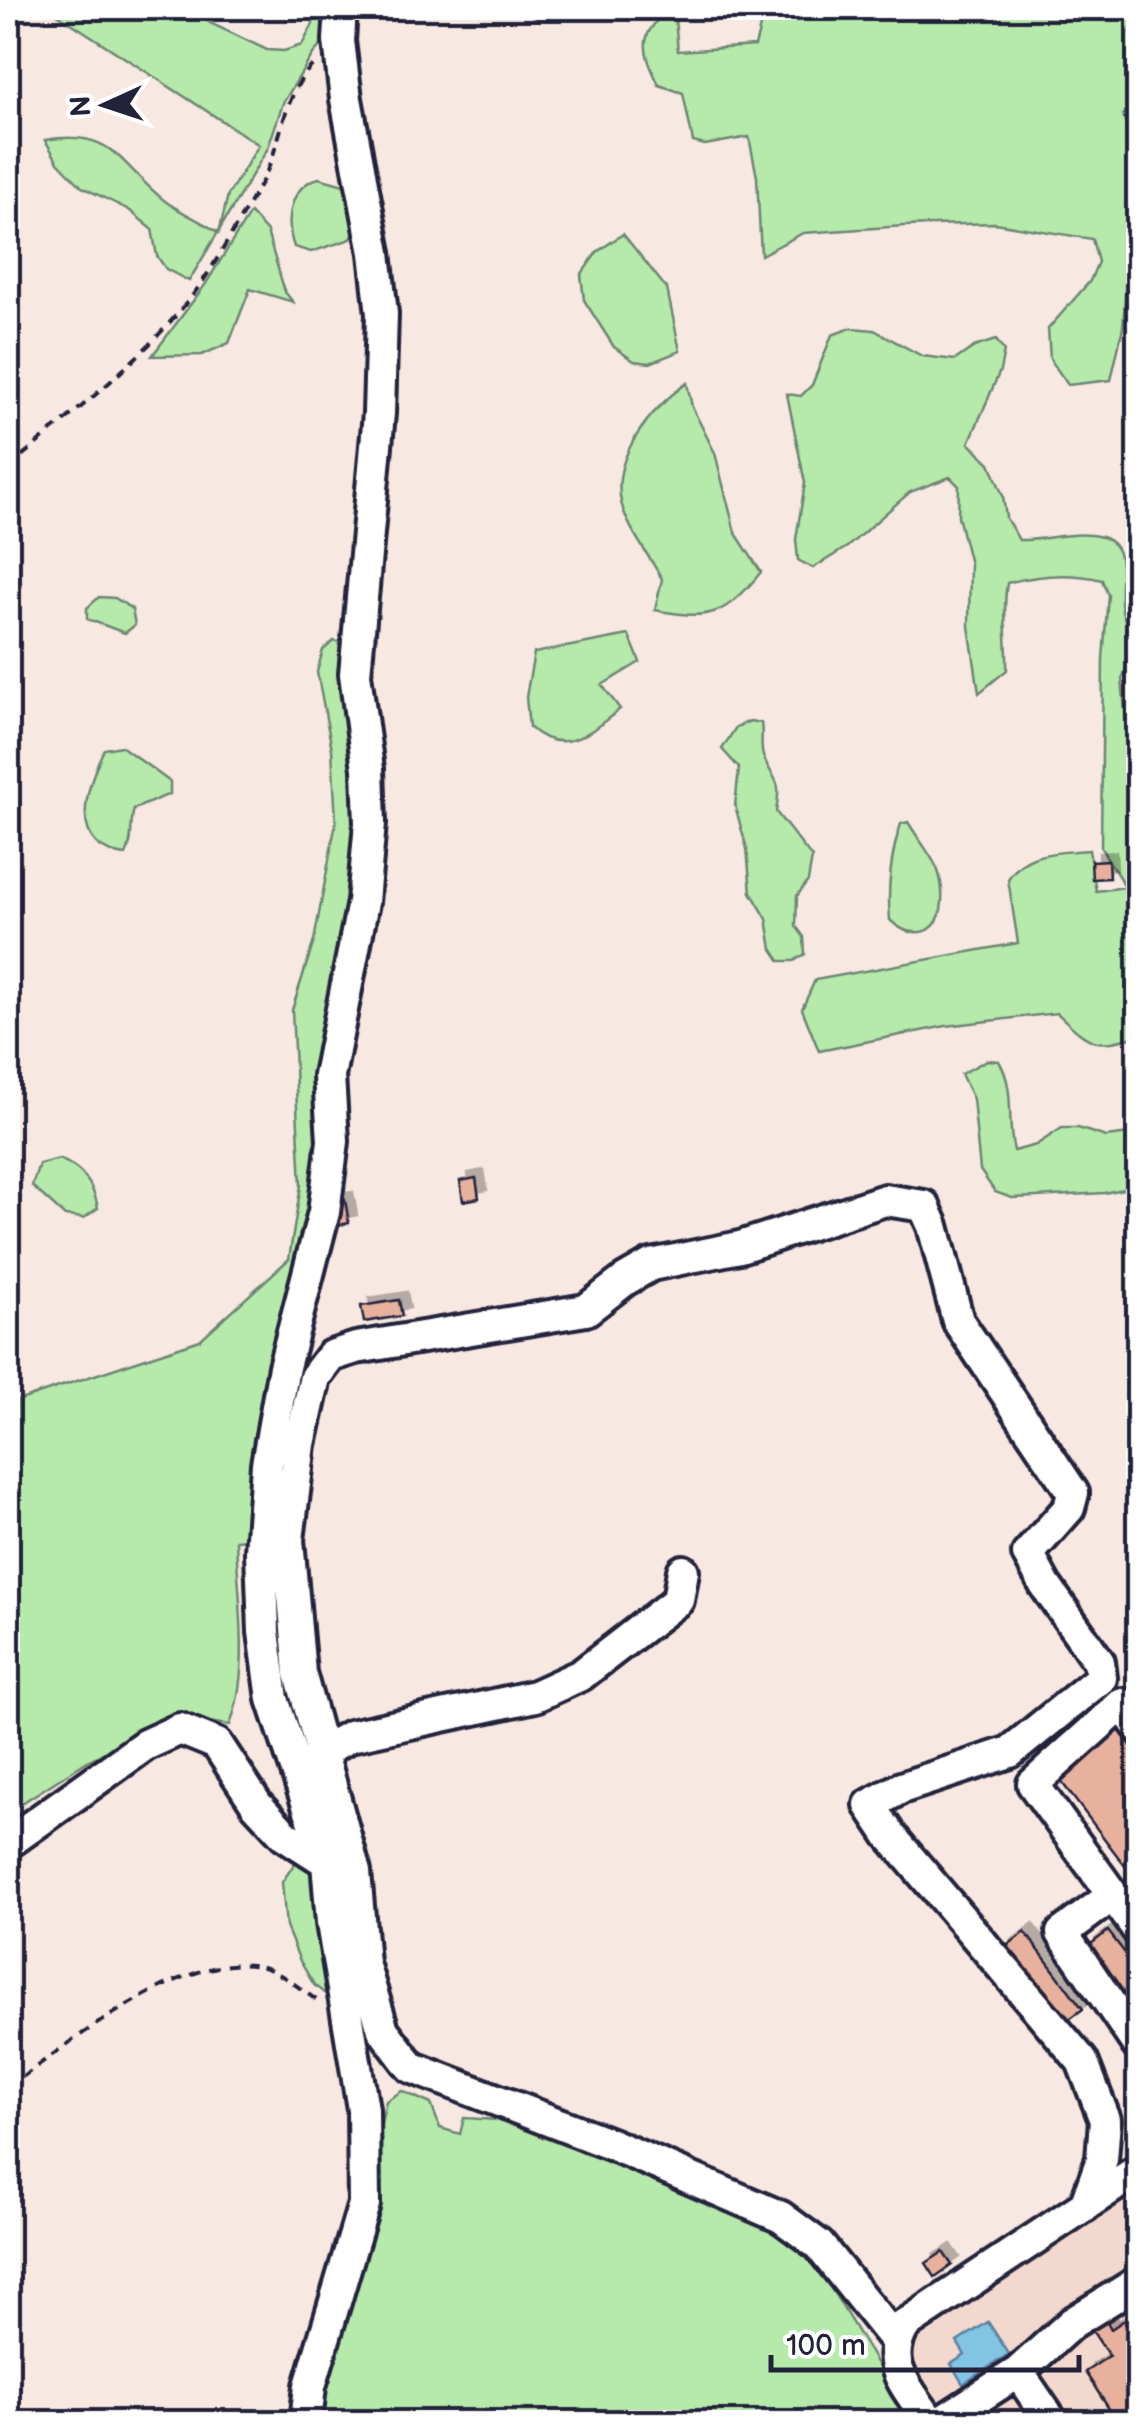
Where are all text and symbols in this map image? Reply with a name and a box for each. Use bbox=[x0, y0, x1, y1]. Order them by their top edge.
north arrow bbox=[55, 55, 155, 155]
text: N bbox=[65, 95, 99, 118]
scale bar bbox=[771, 2310, 1078, 2372]
text: 100 m bbox=[786, 2328, 866, 2364]

